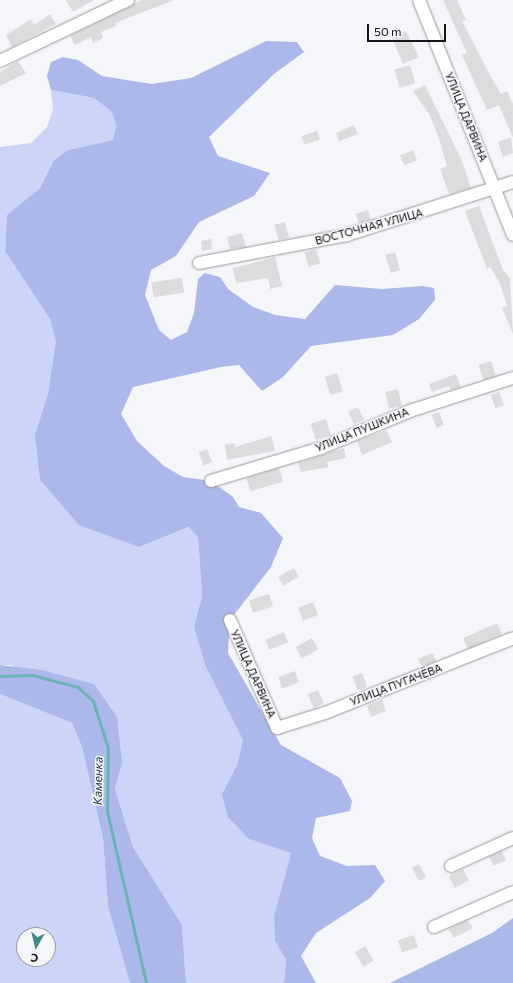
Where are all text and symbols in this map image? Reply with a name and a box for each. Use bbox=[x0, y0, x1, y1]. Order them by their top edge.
scale bar bbox=[369, 16, 448, 42]
text: 50 m bbox=[374, 24, 402, 38]
street label: УЛИЦА ДАРВИНА bbox=[442, 70, 490, 164]
street label: ВОСТОЧНАЯ УЛИЦА bbox=[314, 206, 424, 248]
street label: УЛИЦА ПУШКИНА bbox=[313, 405, 411, 455]
street label: УЛИЦА ДАРВИНА bbox=[228, 628, 278, 720]
street label: УЛИЦА ПУГАЧЁВА bbox=[348, 661, 444, 709]
water label: Каменка bbox=[90, 757, 106, 805]
north arrow bbox=[16, 927, 56, 967]
text: С bbox=[30, 951, 39, 965]

